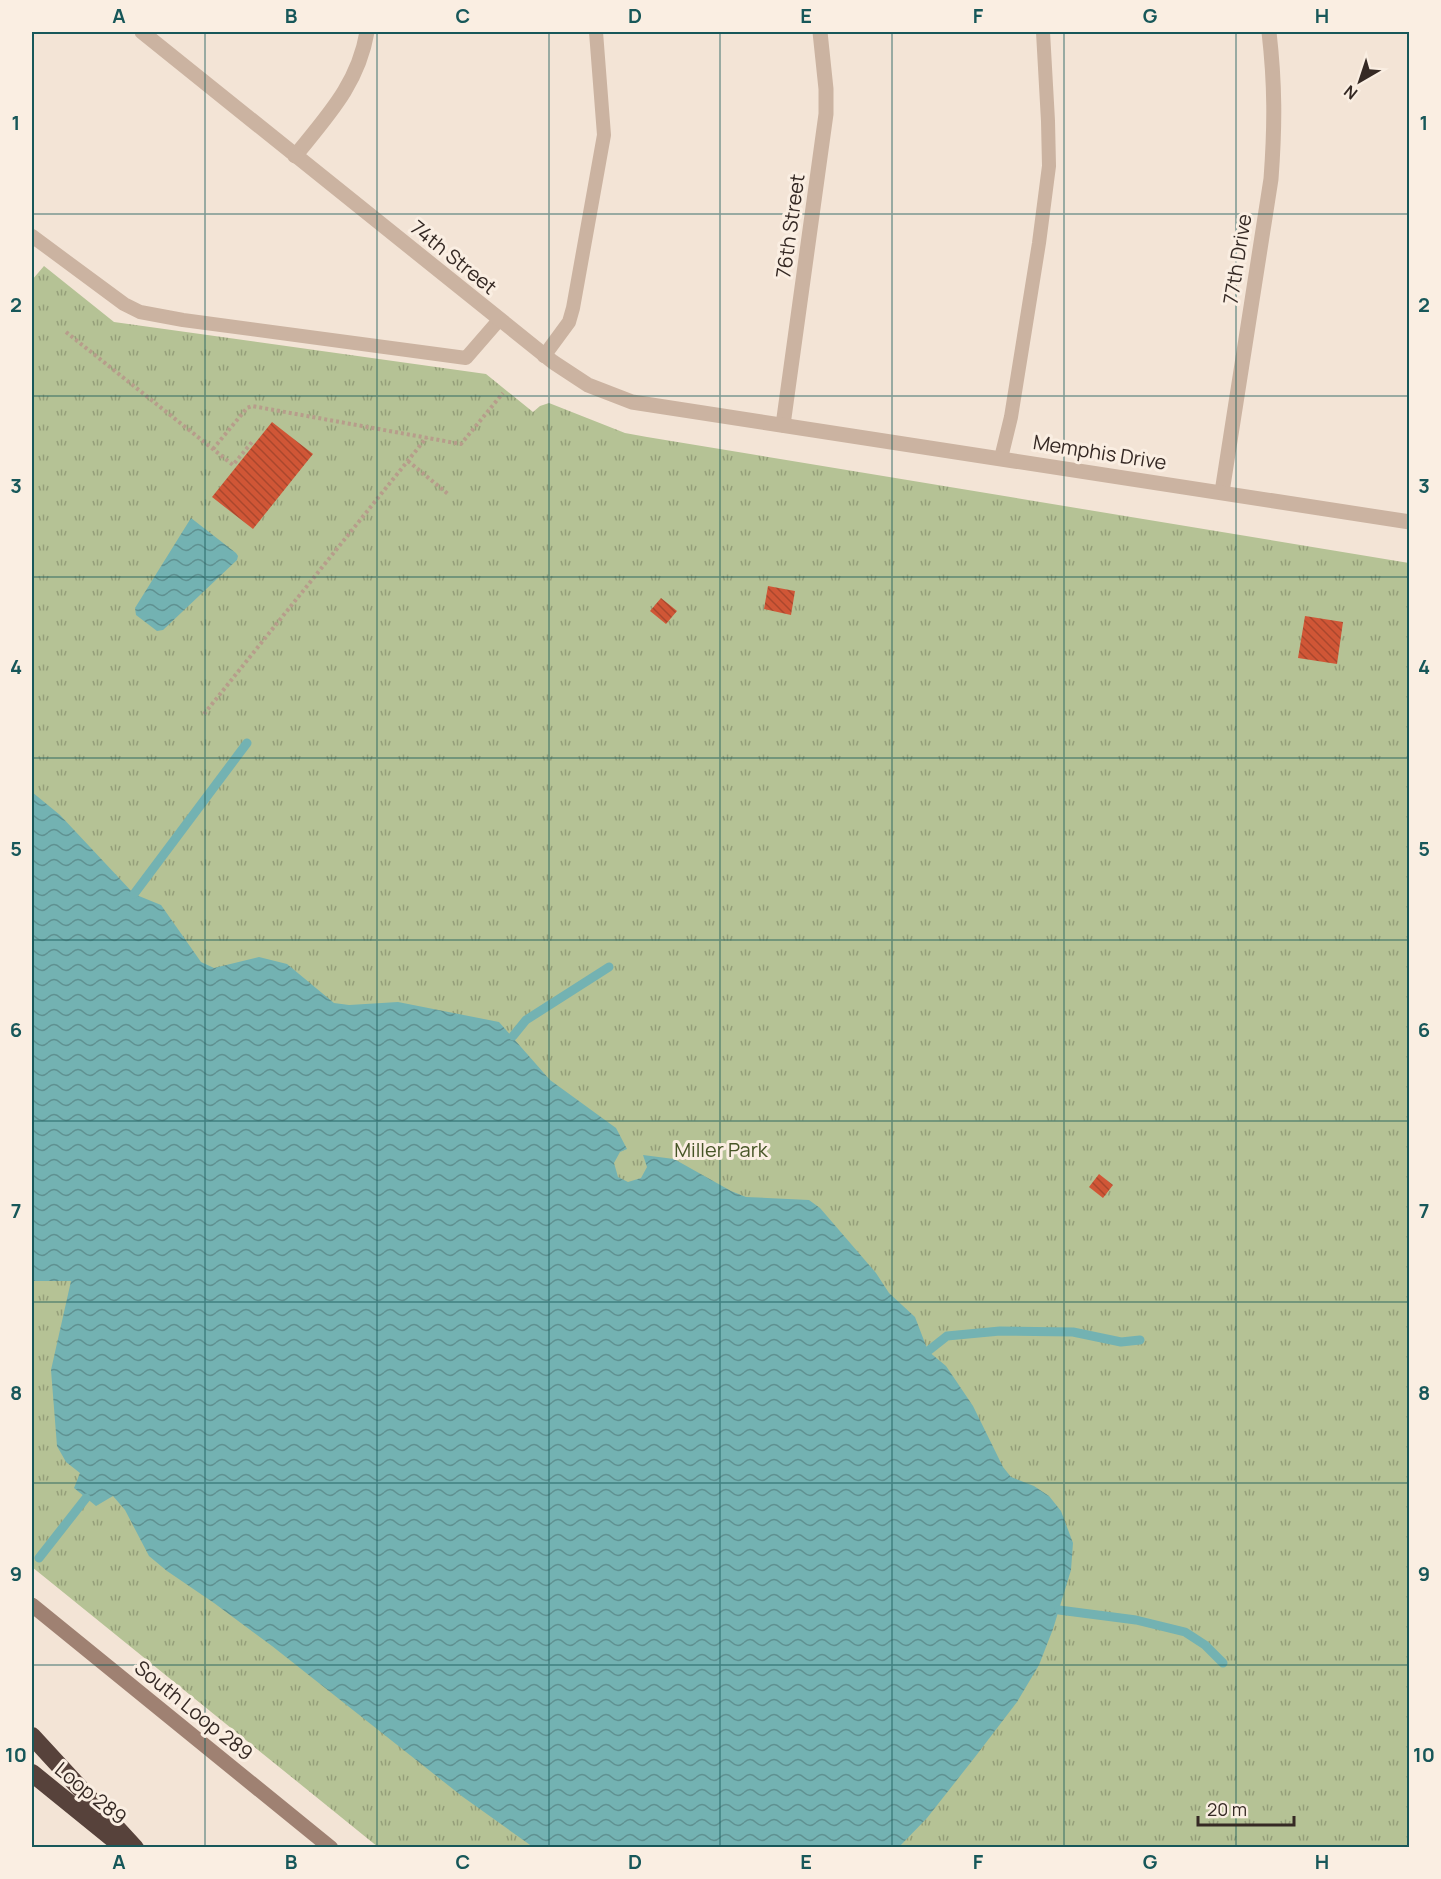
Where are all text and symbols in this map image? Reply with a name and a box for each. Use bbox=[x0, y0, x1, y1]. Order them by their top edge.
text: A bbox=[112, 2, 126, 29]
text: B bbox=[285, 2, 298, 29]
text: C bbox=[456, 2, 470, 29]
text: D bbox=[628, 2, 642, 29]
text: E bbox=[800, 2, 812, 29]
text: F bbox=[973, 2, 984, 29]
text: G bbox=[1143, 2, 1158, 29]
text: H bbox=[1315, 2, 1329, 29]
north arrow bbox=[1330, 51, 1390, 111]
text: N bbox=[1339, 80, 1362, 105]
text: 1 bbox=[12, 109, 20, 136]
text: 1 bbox=[1420, 109, 1428, 136]
street label: 76th Street bbox=[769, 172, 811, 280]
street label: 77th Drive bbox=[1217, 212, 1257, 306]
street label: 74th Street bbox=[405, 214, 503, 300]
text: 2 bbox=[10, 291, 22, 318]
text: 2 bbox=[1418, 291, 1430, 318]
street label: Memphis Drive bbox=[1031, 428, 1169, 476]
text: 3 bbox=[10, 472, 22, 499]
text: 3 bbox=[1418, 472, 1430, 499]
text: 4 bbox=[10, 653, 22, 680]
text: 4 bbox=[1418, 653, 1430, 680]
text: 5 bbox=[10, 835, 22, 862]
text: 5 bbox=[1418, 835, 1430, 862]
text: 6 bbox=[10, 1016, 22, 1043]
text: 6 bbox=[1418, 1016, 1430, 1043]
park label: Miller Park bbox=[674, 1136, 769, 1163]
text: 7 bbox=[11, 1197, 21, 1224]
text: 7 bbox=[1419, 1197, 1429, 1224]
text: 8 bbox=[10, 1379, 22, 1406]
text: 8 bbox=[1418, 1379, 1430, 1406]
text: 9 bbox=[10, 1560, 22, 1587]
text: 9 bbox=[1418, 1560, 1430, 1587]
street label: South Loop 289 bbox=[129, 1654, 259, 1766]
text: 10 bbox=[5, 1741, 27, 1768]
text: 10 bbox=[1413, 1741, 1435, 1768]
street label: Loop 289 bbox=[49, 1756, 133, 1830]
scale bar bbox=[1198, 1789, 1294, 1827]
text: 20 m bbox=[1207, 1797, 1247, 1821]
text: A bbox=[112, 1848, 126, 1875]
text: B bbox=[285, 1848, 298, 1875]
text: C bbox=[456, 1848, 470, 1875]
text: D bbox=[628, 1848, 642, 1875]
text: E bbox=[800, 1848, 812, 1875]
text: F bbox=[973, 1848, 984, 1875]
text: G bbox=[1143, 1848, 1158, 1875]
text: H bbox=[1315, 1848, 1329, 1875]

